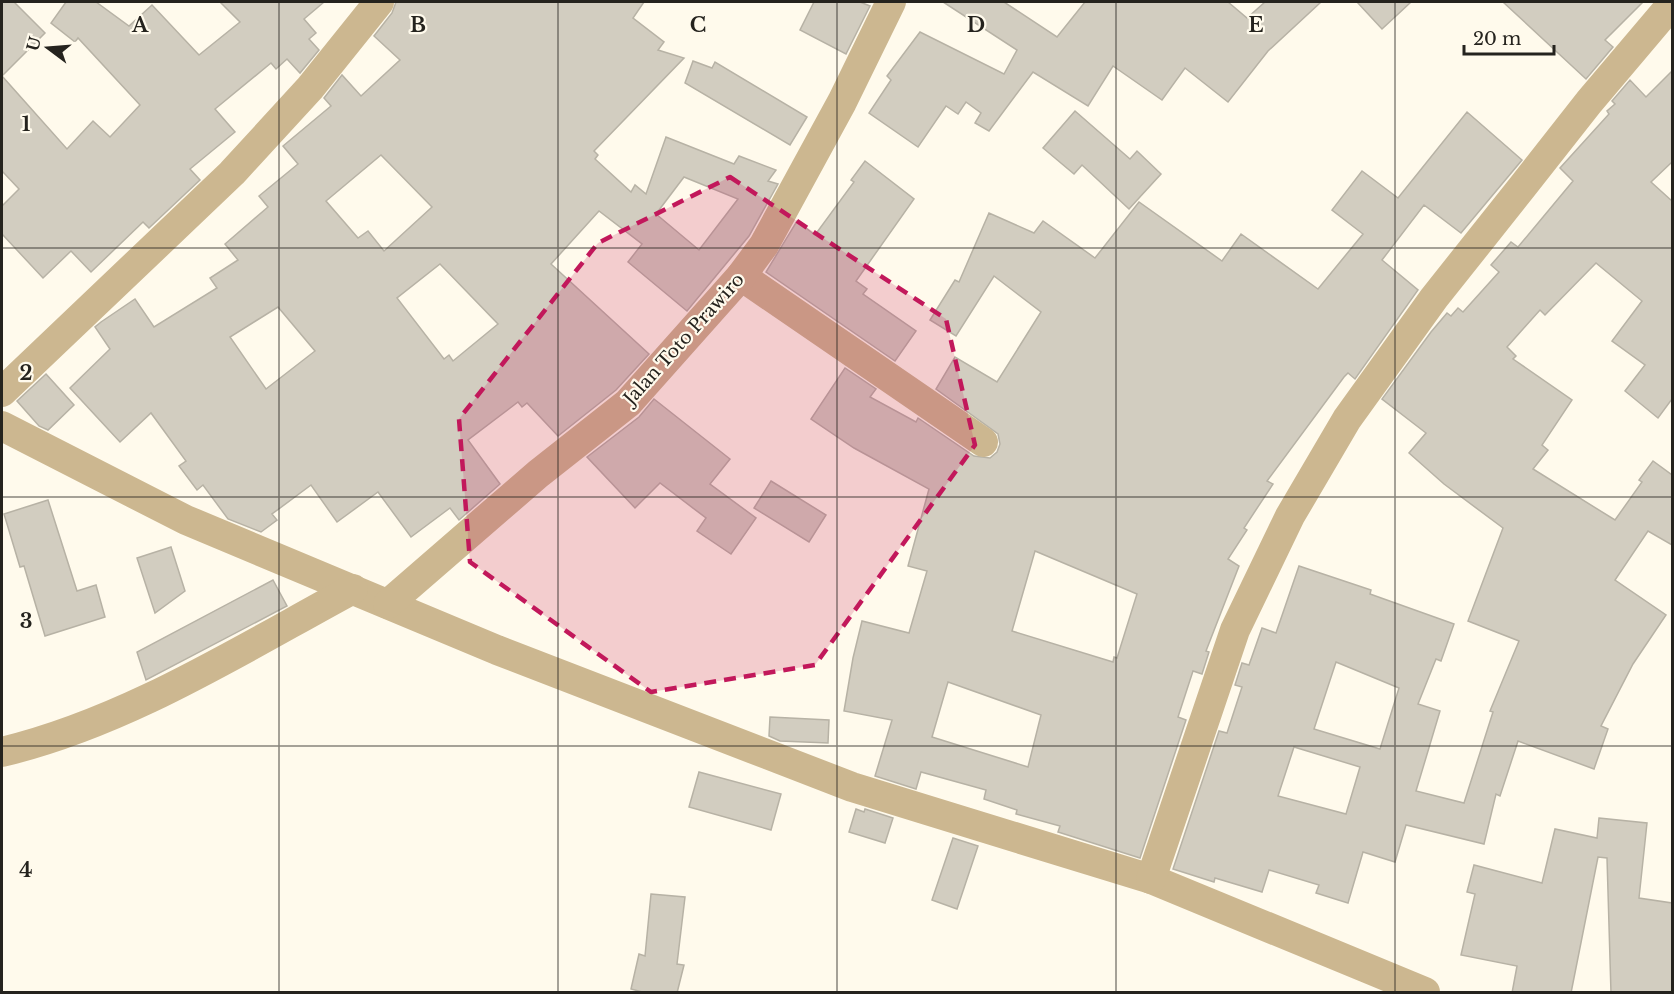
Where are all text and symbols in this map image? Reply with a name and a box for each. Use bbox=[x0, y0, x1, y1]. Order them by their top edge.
text: A bbox=[131, 13, 149, 37]
text: B bbox=[410, 13, 426, 37]
text: C bbox=[690, 13, 706, 37]
text: D bbox=[967, 13, 985, 37]
text: E bbox=[1248, 13, 1264, 37]
north arrow bbox=[18, 18, 78, 78]
scale bar bbox=[1464, 18, 1554, 56]
text: 20 m bbox=[1473, 28, 1521, 50]
text: U bbox=[22, 34, 45, 53]
text: 1 bbox=[22, 112, 31, 136]
street label: Jalan Toto Prawiro bbox=[618, 269, 749, 411]
text: 2 bbox=[19, 361, 33, 385]
text: 3 bbox=[20, 609, 32, 633]
text: 4 bbox=[19, 858, 33, 882]

